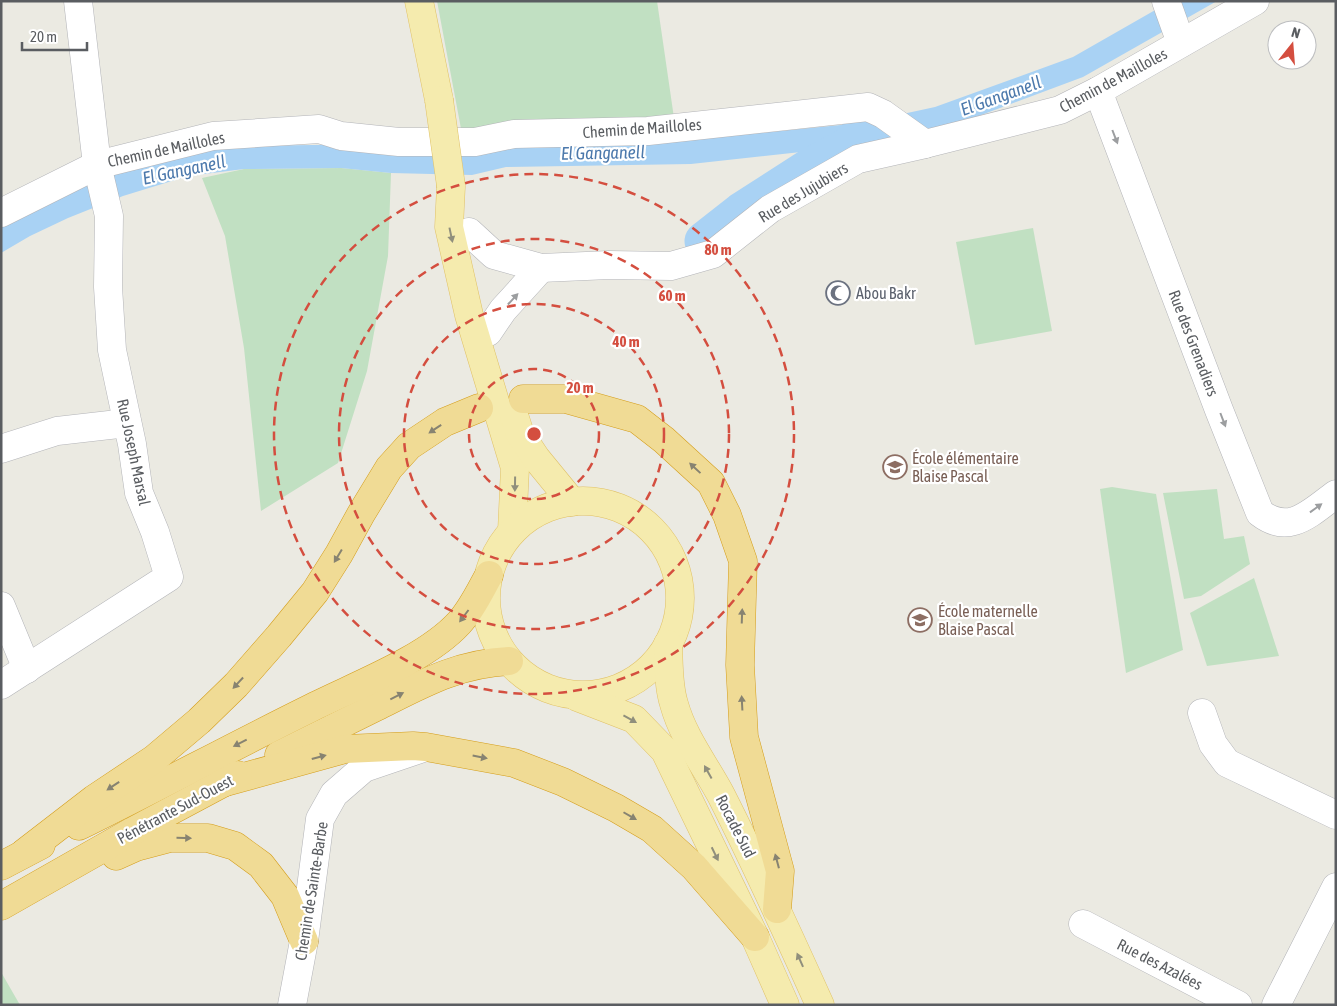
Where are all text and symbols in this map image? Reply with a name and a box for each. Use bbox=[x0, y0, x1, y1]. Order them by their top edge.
scale bar bbox=[22, 20, 88, 52]
north arrow bbox=[1267, 20, 1317, 70]
text: N bbox=[1290, 24, 1302, 41]
text: 20 m bbox=[30, 28, 57, 45]
street label: Chemin de Mailloles bbox=[1056, 44, 1170, 116]
water label: El Ganganell bbox=[958, 71, 1044, 120]
street label: Chemin de Mailloles bbox=[582, 115, 702, 141]
street label: Chemin de Mailloles bbox=[106, 128, 226, 170]
one-way arrow bbox=[1111, 130, 1119, 145]
water label: El Ganganell bbox=[561, 141, 645, 164]
water label: El Ganganell bbox=[140, 150, 227, 189]
street label: Rue des Jujubiers bbox=[755, 158, 852, 227]
one-way arrow bbox=[447, 227, 455, 243]
text: 80 m bbox=[705, 241, 732, 258]
mosque icon: Abou Bakr bbox=[825, 280, 851, 306]
place label: Abou Bakr bbox=[856, 284, 916, 302]
text: 60 m bbox=[659, 287, 686, 304]
street label: Rue des Grenadiers bbox=[1165, 287, 1223, 399]
one-way arrow bbox=[507, 293, 519, 305]
text: 40 m bbox=[612, 333, 640, 350]
text: 20 m bbox=[567, 379, 594, 396]
street label: Rue Joseph Marsal bbox=[113, 397, 154, 508]
one-way arrow bbox=[1220, 412, 1227, 427]
one-way arrow bbox=[428, 424, 442, 434]
centre of rings bbox=[525, 425, 543, 443]
place label: École élémentaire Blaise Pascal bbox=[912, 449, 1019, 485]
school or university icon: École élémentaire Blaise Pascal bbox=[882, 454, 908, 480]
one-way arrow bbox=[688, 462, 701, 473]
one-way arrow bbox=[511, 476, 519, 492]
one-way arrow bbox=[1309, 503, 1322, 514]
one-way arrow bbox=[333, 549, 342, 562]
place label: École maternelle Blaise Pascal bbox=[938, 602, 1038, 638]
school or university icon: École maternelle Blaise Pascal bbox=[907, 607, 933, 633]
one-way arrow bbox=[738, 608, 746, 624]
one-way arrow bbox=[459, 609, 469, 623]
one-way arrow bbox=[232, 677, 244, 689]
one-way arrow bbox=[389, 692, 404, 700]
one-way arrow bbox=[738, 695, 746, 711]
one-way arrow bbox=[623, 715, 638, 723]
one-way arrow bbox=[233, 739, 247, 747]
one-way arrow bbox=[312, 752, 327, 760]
one-way arrow bbox=[472, 753, 488, 761]
one-way arrow bbox=[704, 765, 712, 779]
street label: Pénétrante Sud-Ouest bbox=[114, 771, 236, 847]
one-way arrow bbox=[106, 782, 120, 791]
street label: Rocade Sud bbox=[713, 792, 759, 860]
one-way arrow bbox=[623, 812, 636, 821]
street label: Chemin de Sainte-Barbe bbox=[291, 820, 331, 962]
one-way arrow bbox=[176, 834, 192, 842]
one-way arrow bbox=[711, 847, 719, 861]
one-way arrow bbox=[773, 854, 781, 869]
street label: Rue des Azalées bbox=[1114, 935, 1206, 993]
one-way arrow bbox=[796, 953, 804, 967]

